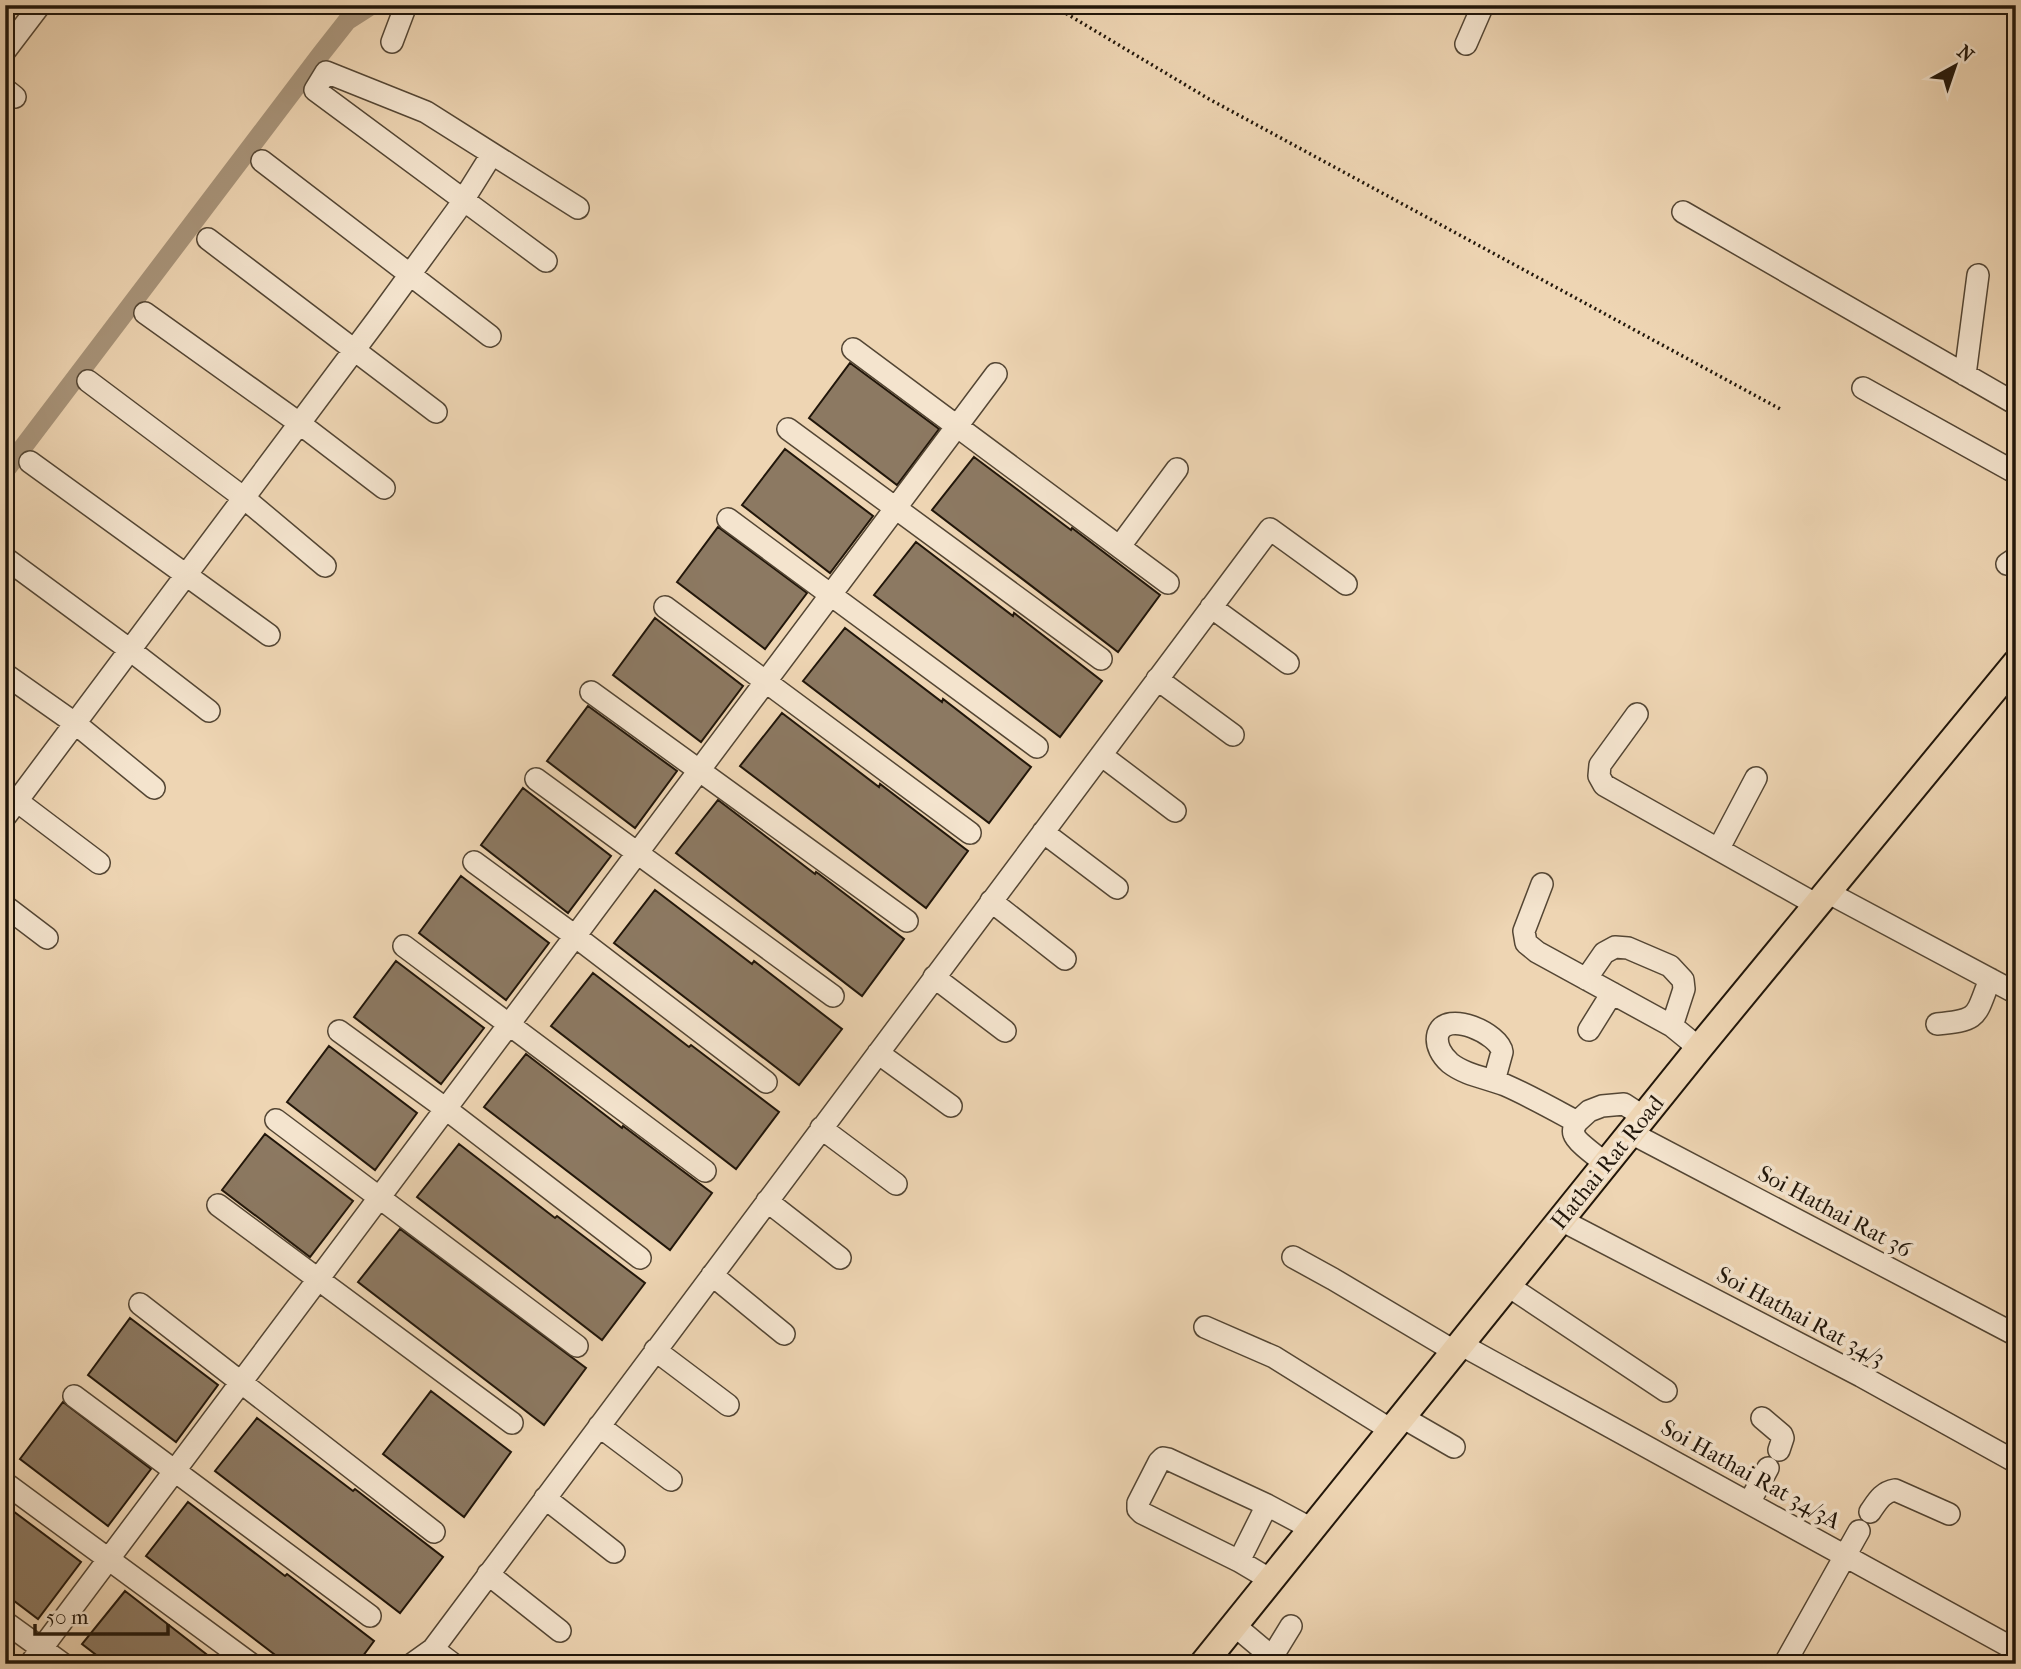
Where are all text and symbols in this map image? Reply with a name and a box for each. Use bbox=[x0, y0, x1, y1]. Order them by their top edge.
north arrow bbox=[1920, 32, 1990, 102]
text: N bbox=[1953, 41, 1978, 67]
street label: Hathai Rat Road bbox=[1545, 1090, 1670, 1235]
street label: Soi Hathai Rat 36 bbox=[1753, 1160, 1917, 1264]
street label: Soi Hathai Rat 34/3 bbox=[1712, 1261, 1889, 1372]
street label: Soi Hathai Rat 34/3A bbox=[1656, 1414, 1846, 1536]
scale bar bbox=[35, 1592, 168, 1636]
text: 50 m bbox=[46, 1605, 89, 1629]

